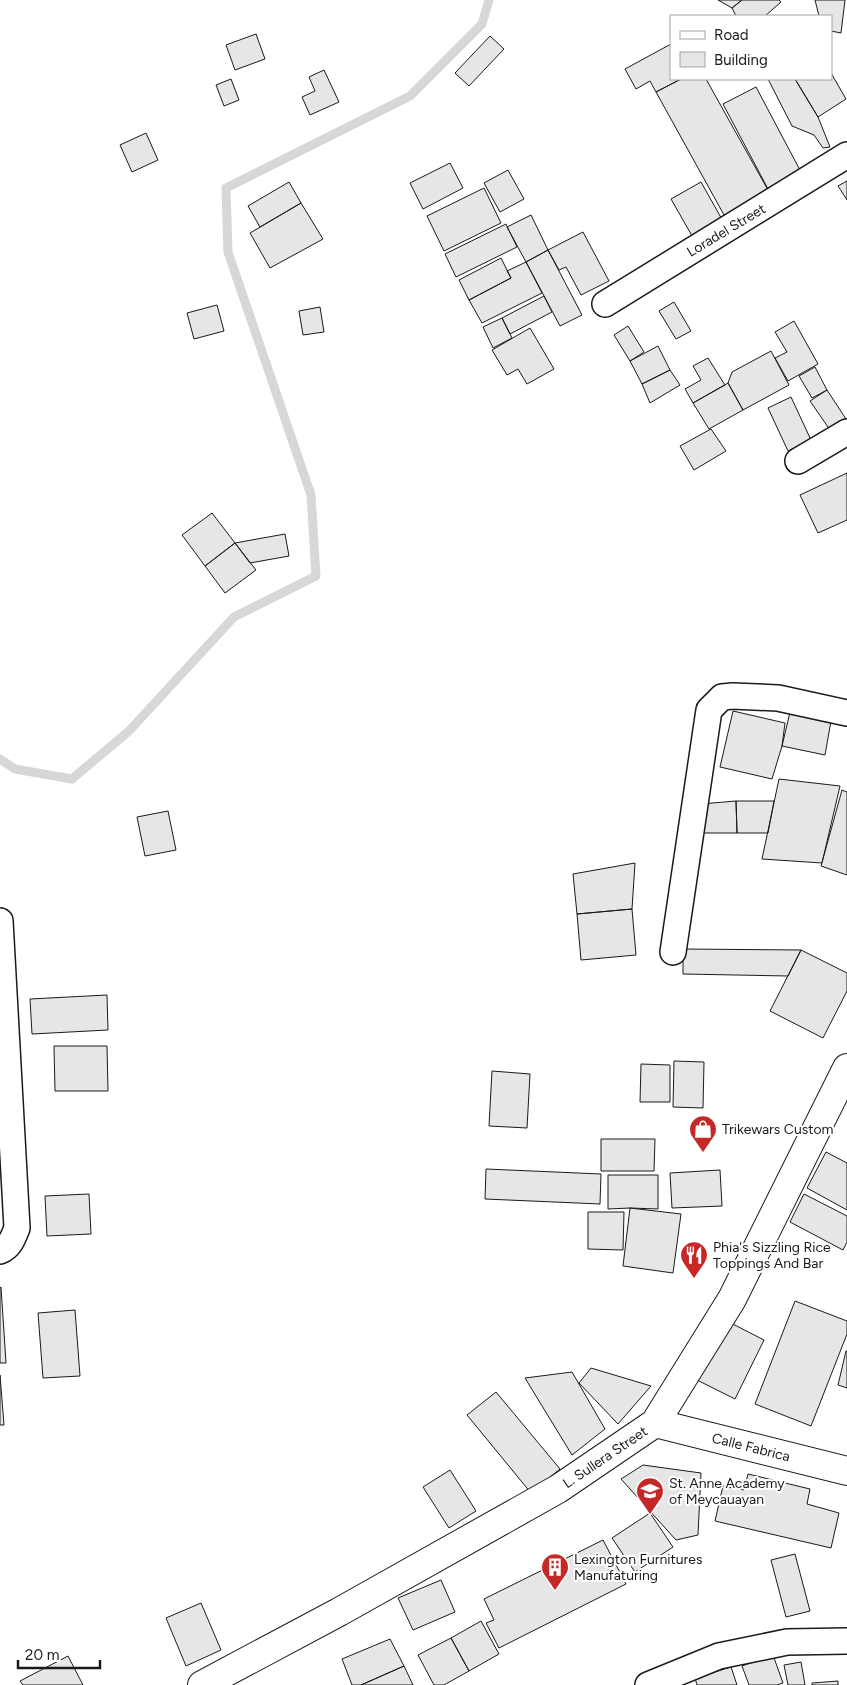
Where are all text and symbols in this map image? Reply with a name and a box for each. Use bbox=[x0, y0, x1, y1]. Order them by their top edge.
legend bbox=[670, 15, 832, 80]
text: Road bbox=[714, 26, 749, 44]
text: Building bbox=[714, 51, 768, 69]
street label: Loradel Street bbox=[684, 200, 769, 261]
shop icon: Trikewars Custom bbox=[688, 1114, 718, 1153]
place label: Trikewars Custom bbox=[722, 1121, 834, 1138]
place label: Phia's Sizzling Rice Toppings And Bar bbox=[713, 1239, 831, 1272]
restaurant icon: Phia's Sizzling Rice Toppings And Bar bbox=[679, 1240, 709, 1279]
street label: L. Sullera Street bbox=[560, 1423, 651, 1492]
street label: Calle Fabrica bbox=[710, 1430, 792, 1465]
place label: St. Anne Academy of Meycauayan bbox=[669, 1475, 785, 1508]
school or university icon: St. Anne Academy of Meycauayan bbox=[635, 1476, 665, 1515]
place label: Lexington Furnitures Manufaturing bbox=[574, 1551, 703, 1584]
building icon: Lexington Furnitures Manufaturing bbox=[540, 1552, 570, 1591]
scale bar bbox=[18, 1638, 100, 1670]
text: 20 m bbox=[25, 1646, 59, 1664]

